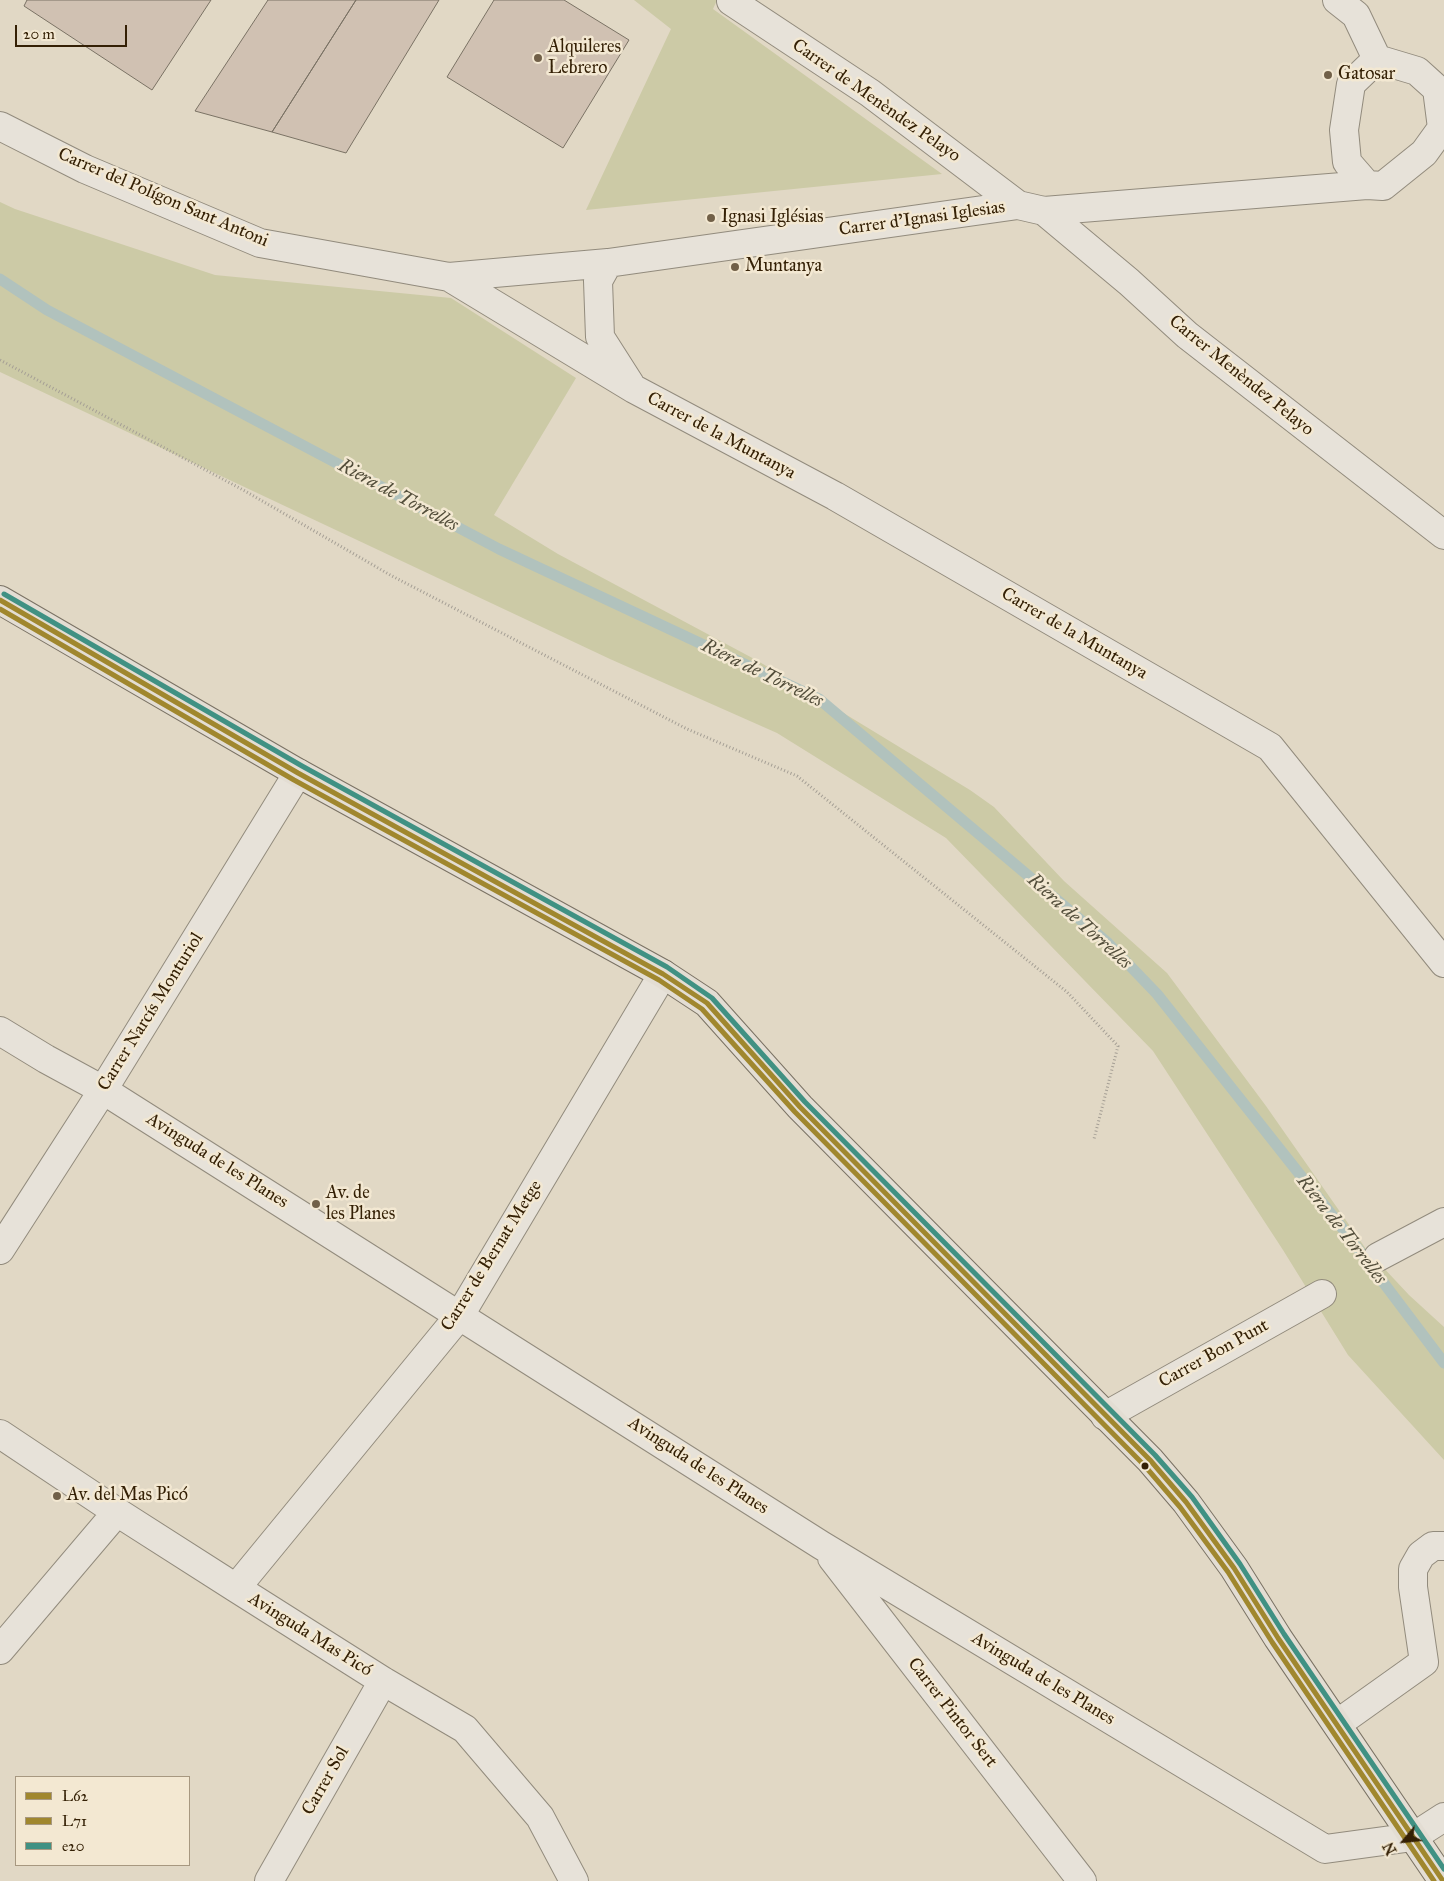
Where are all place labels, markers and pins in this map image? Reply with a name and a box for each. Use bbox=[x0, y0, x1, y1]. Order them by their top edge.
place label: Alquileres Lebrero bbox=[548, 37, 621, 80]
marker: Alquileres Lebrero bbox=[532, 52, 544, 64]
place label: Gatosar bbox=[1338, 64, 1395, 86]
marker: Gatosar bbox=[1322, 69, 1334, 81]
place label: Ignasi Iglésias bbox=[721, 207, 824, 229]
marker: Ignasi Iglésias bbox=[705, 212, 717, 224]
place label: Muntanya bbox=[745, 256, 822, 278]
marker: Muntanya bbox=[729, 261, 741, 273]
place label: Av. de les Planes bbox=[326, 1183, 395, 1226]
marker: Av. de les Planes bbox=[310, 1198, 322, 1210]
unlabelled marker bbox=[1140, 1461, 1150, 1471]
place label: Av. del Mas Picó bbox=[67, 1485, 188, 1507]
marker: Av. del Mas Picó bbox=[51, 1490, 63, 1502]

